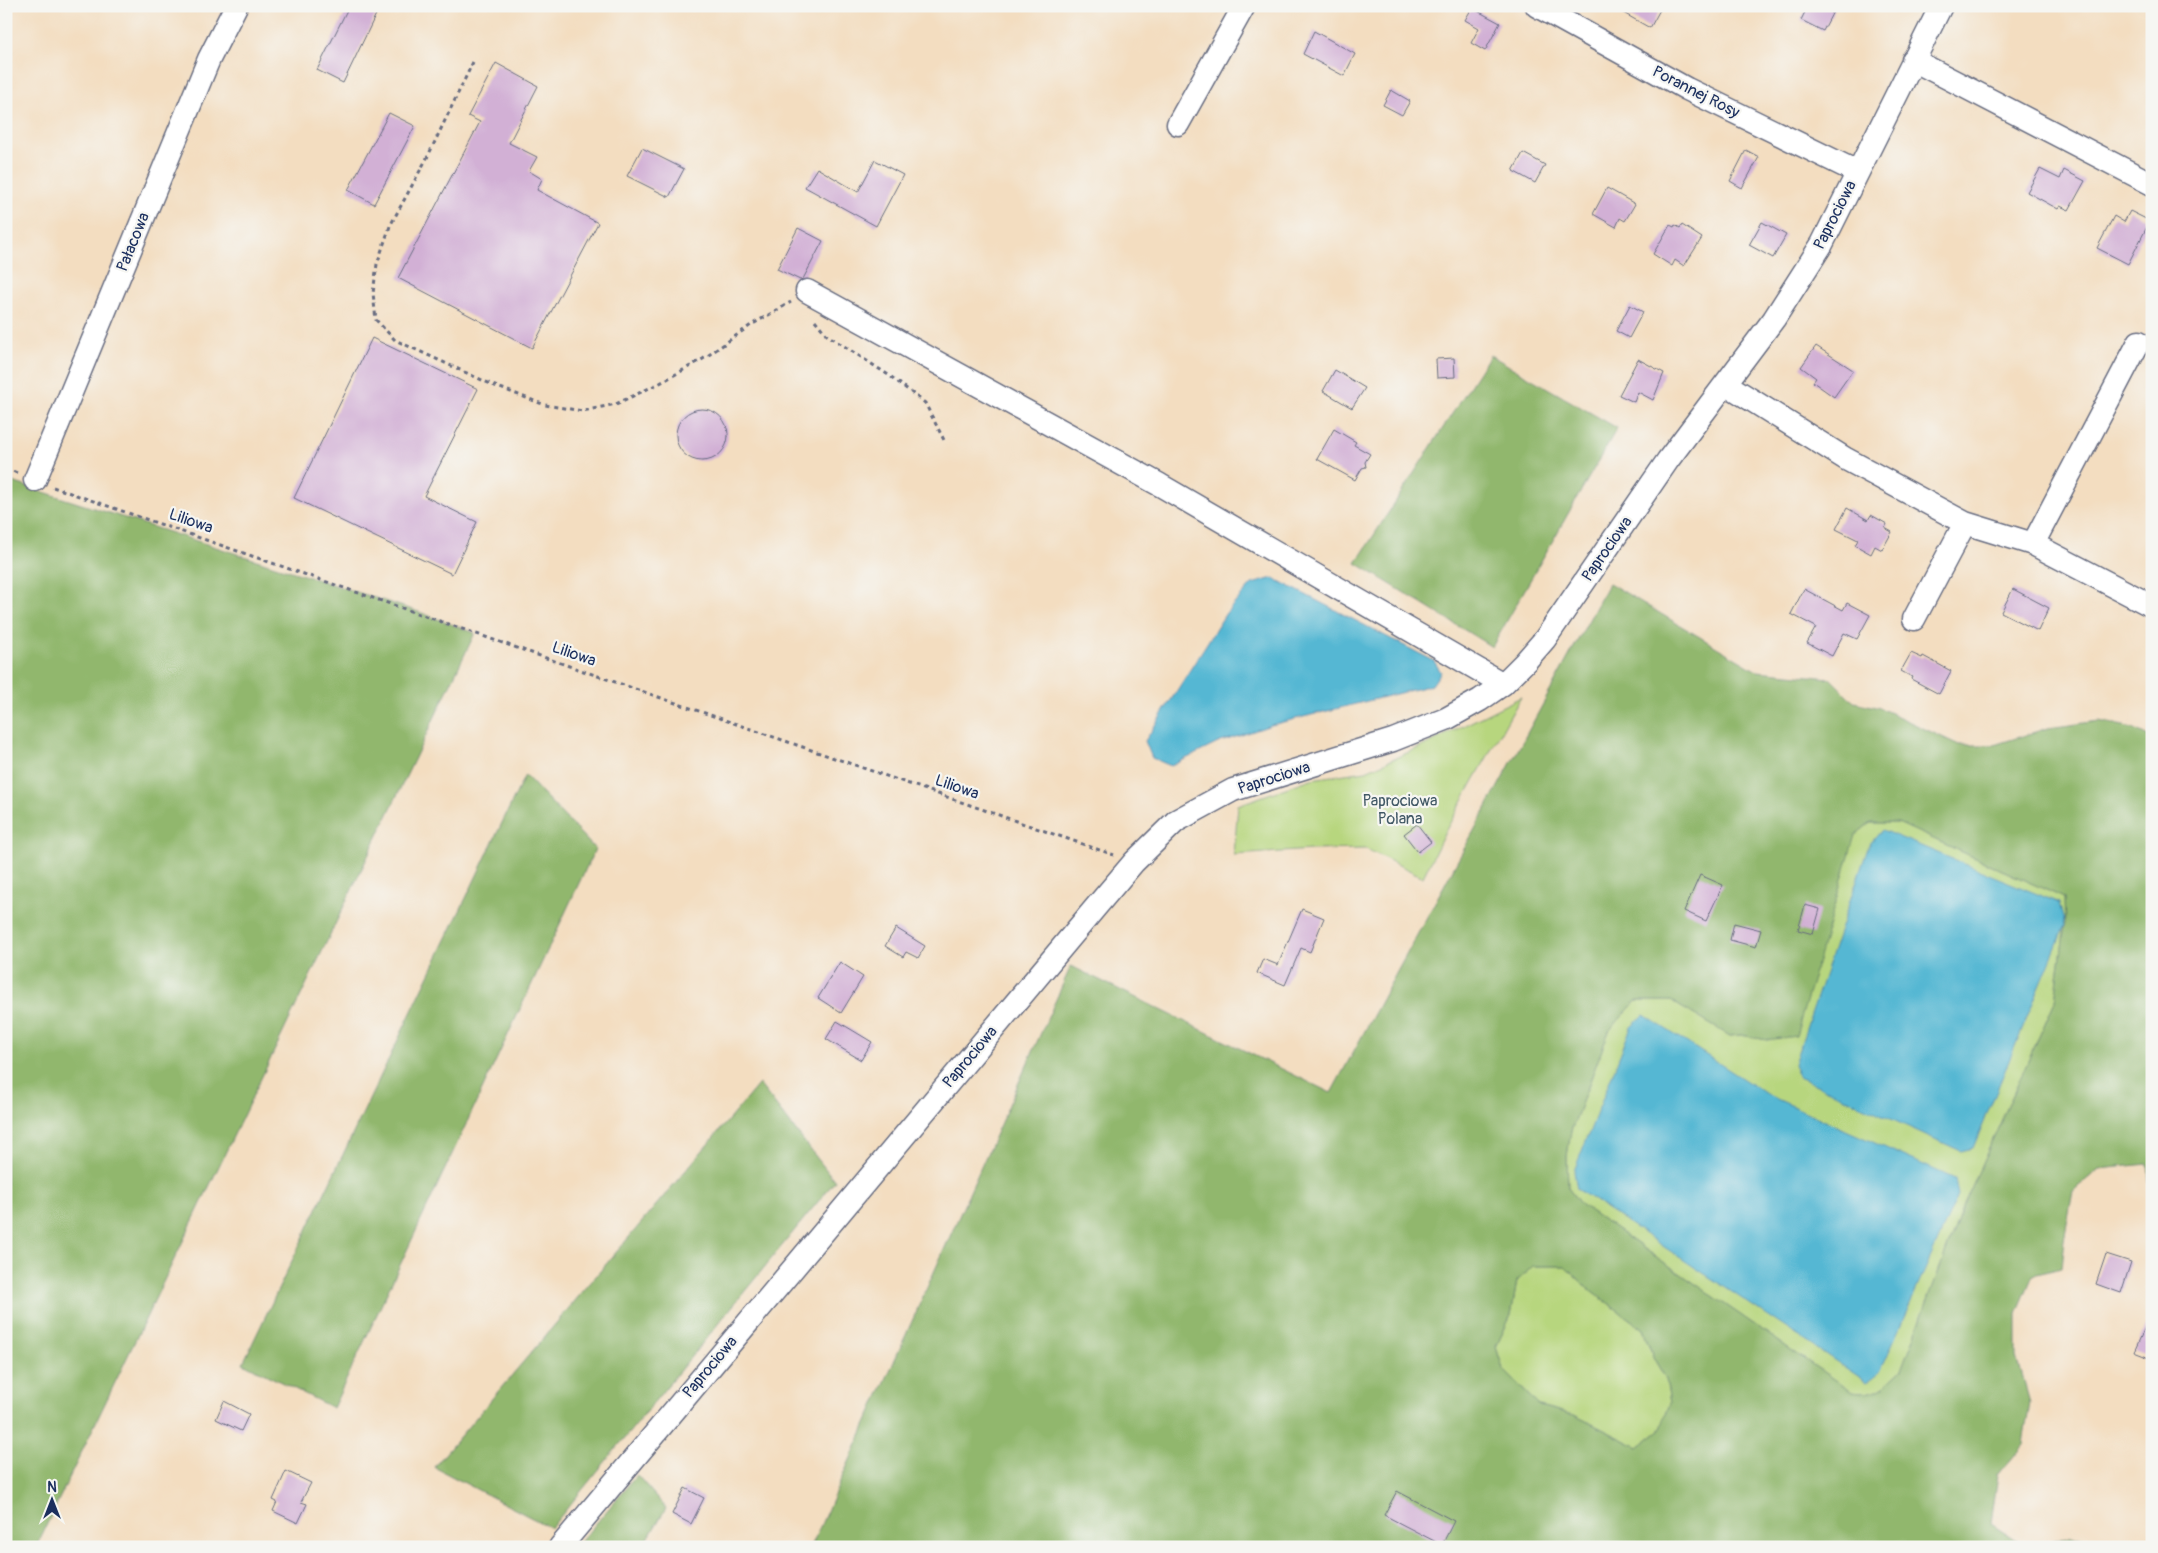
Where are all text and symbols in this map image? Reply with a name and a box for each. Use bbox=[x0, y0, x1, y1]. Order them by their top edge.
street label: Porannej Rosy bbox=[1649, 62, 1743, 123]
street label: Paprociowa bbox=[1809, 177, 1861, 253]
street label: Pałacowa bbox=[112, 210, 154, 274]
street label: Liliowa bbox=[166, 504, 216, 538]
street label: Paprociowa bbox=[1577, 513, 1637, 585]
street label: Liliowa bbox=[549, 637, 599, 671]
street label: Paprociowa bbox=[1235, 757, 1313, 799]
street label: Liliowa bbox=[932, 770, 982, 804]
park label: Paprociowa Polana bbox=[1363, 791, 1437, 829]
street label: Paprociowa bbox=[938, 1022, 1002, 1092]
street label: Paprociowa bbox=[678, 1332, 742, 1402]
north arrow bbox=[28, 1476, 78, 1526]
text: N bbox=[47, 1479, 57, 1496]

